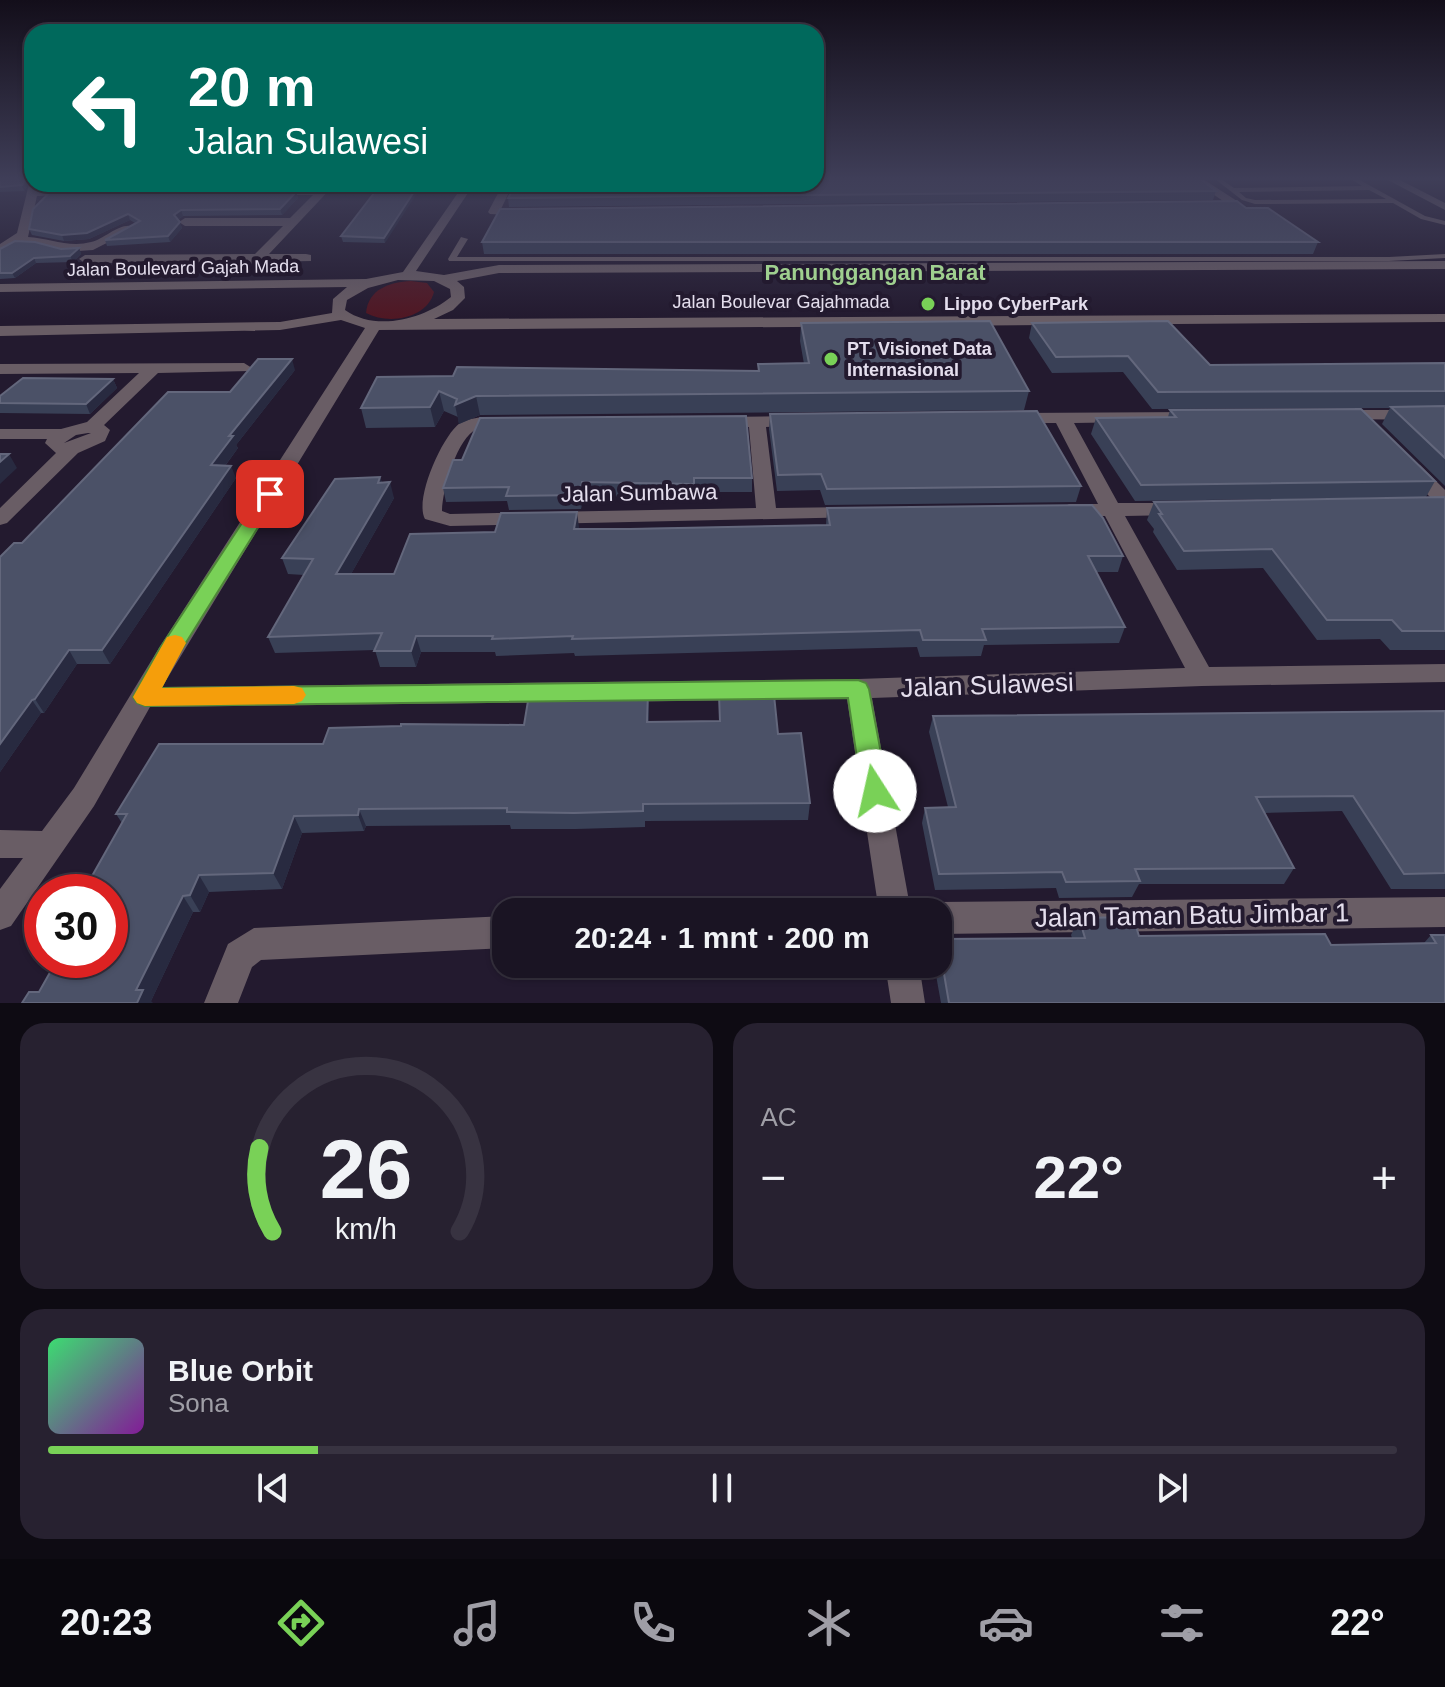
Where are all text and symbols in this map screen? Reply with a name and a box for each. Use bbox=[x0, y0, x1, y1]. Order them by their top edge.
text: 20 m bbox=[188, 55, 316, 118]
icon: left bbox=[56, 56, 160, 160]
text: Jalan Sulawesi bbox=[188, 121, 428, 162]
street label: Jalan Boulevard Gajah Mada bbox=[67, 256, 300, 280]
district label: Panunggangan Barat bbox=[764, 260, 986, 285]
street label: Jalan Boulevar Gajahmada bbox=[672, 292, 891, 312]
place label: Lippo CyberPark bbox=[944, 294, 1089, 314]
marker: Lippo CyberPark bbox=[919, 295, 937, 313]
place label: PT. Visionet Data Internasional bbox=[847, 339, 993, 380]
marker: PT. Visionet Data Internasional bbox=[822, 350, 840, 368]
pin bbox=[236, 460, 304, 528]
icon: arrive bbox=[248, 472, 292, 516]
street label: Jalan Sumbawa bbox=[561, 479, 718, 507]
street label: Jalan Sulawesi bbox=[900, 667, 1074, 703]
position arrow bbox=[833, 749, 917, 833]
speed limit sign: 30 bbox=[24, 874, 128, 978]
street label: Jalan Taman Batu Jimbar 1 bbox=[1034, 897, 1350, 933]
text: 20:24 · 1 mnt · 200 m bbox=[574, 921, 870, 954]
text: AC bbox=[761, 1102, 797, 1132]
text: 26 bbox=[320, 1123, 413, 1216]
text: 22° bbox=[1033, 1144, 1124, 1211]
text: − bbox=[761, 1153, 786, 1202]
text: + bbox=[1371, 1153, 1397, 1202]
text: km/h bbox=[335, 1213, 397, 1245]
text: Blue Orbit bbox=[168, 1354, 313, 1387]
text: Sona bbox=[168, 1388, 229, 1418]
icon: previous bbox=[251, 1466, 295, 1510]
icon: pause bbox=[700, 1466, 744, 1510]
icon: next bbox=[1150, 1466, 1194, 1510]
icon: directions bbox=[273, 1595, 329, 1651]
icon: music bbox=[449, 1595, 505, 1651]
icon: phone bbox=[625, 1595, 681, 1651]
icon: climate bbox=[801, 1595, 857, 1651]
icon: car bbox=[978, 1595, 1034, 1651]
icon: filters bbox=[1154, 1595, 1210, 1651]
text: 20:23 bbox=[60, 1602, 152, 1643]
text: 22° bbox=[1330, 1602, 1385, 1643]

